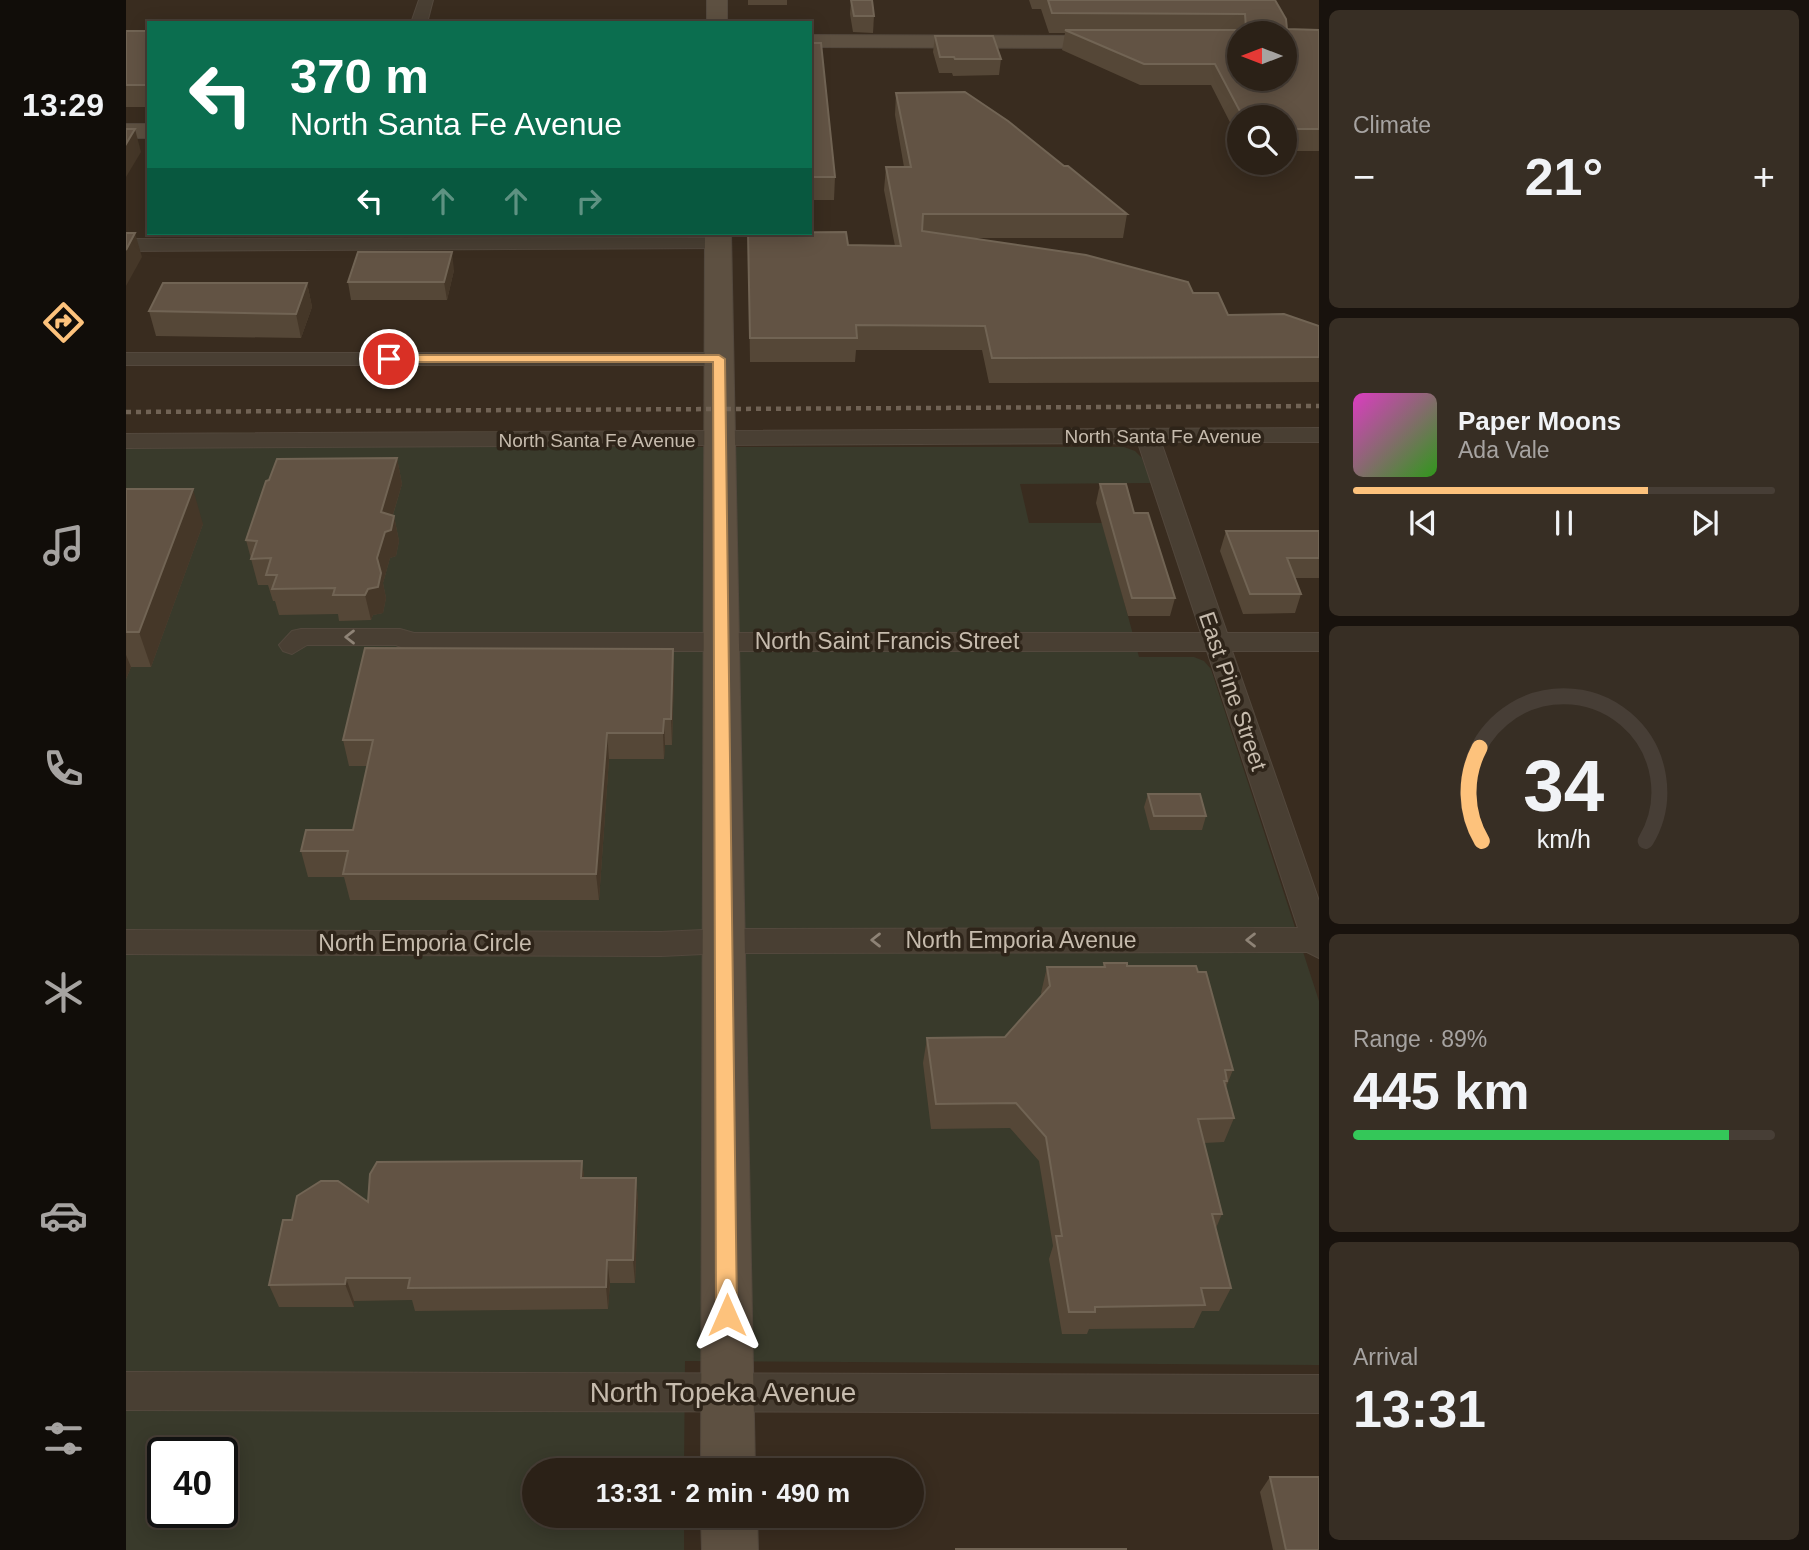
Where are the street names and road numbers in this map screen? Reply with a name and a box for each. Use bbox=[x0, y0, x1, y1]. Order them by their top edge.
street label: North Santa Fe Avenue bbox=[1064, 426, 1262, 447]
street label: North Santa Fe Avenue bbox=[498, 430, 696, 451]
street label: East Pine Street bbox=[1194, 608, 1273, 774]
street label: North Saint Francis Street bbox=[755, 628, 1020, 654]
street label: North Emporia Avenue bbox=[906, 927, 1137, 953]
street label: North Emporia Circle bbox=[318, 930, 532, 956]
street label: North Topeka Avenue bbox=[590, 1377, 856, 1408]

